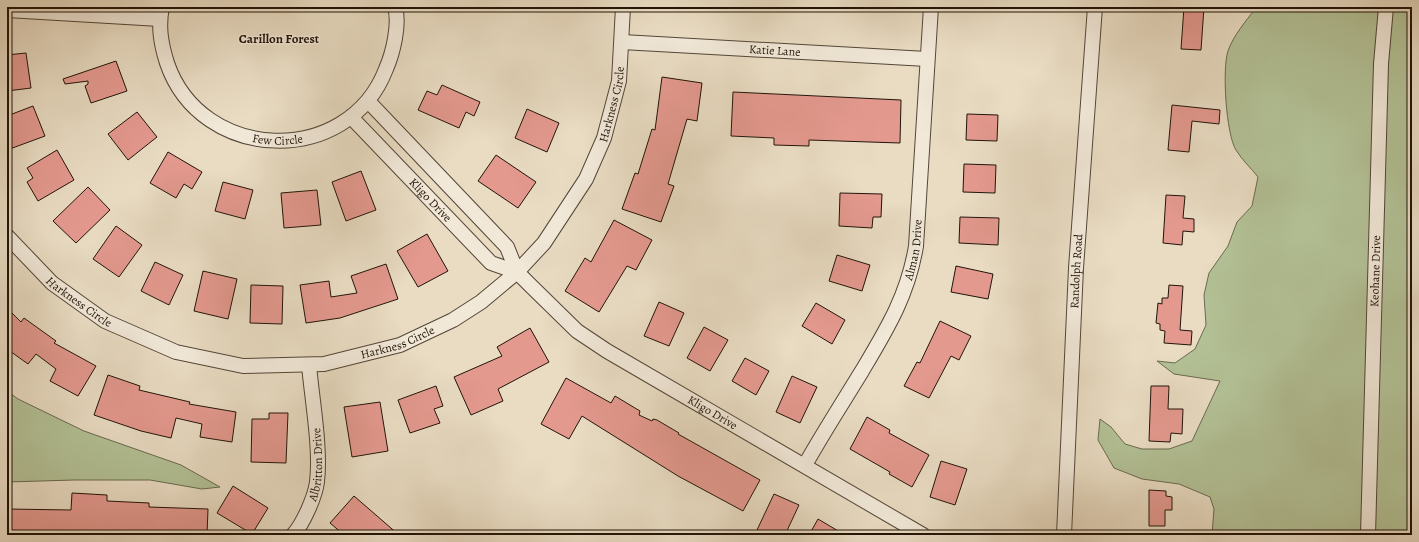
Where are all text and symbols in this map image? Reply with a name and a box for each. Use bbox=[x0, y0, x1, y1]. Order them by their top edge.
district label: Carillon Forest bbox=[239, 30, 320, 47]
street label: Katie Lane bbox=[748, 41, 801, 60]
street label: Harkness Circle bbox=[595, 66, 628, 144]
street label: Few Circle bbox=[251, 130, 304, 149]
street label: Kligo Drive bbox=[406, 175, 455, 225]
street label: Alman Drive bbox=[900, 219, 926, 283]
street label: Randolph Road bbox=[1066, 233, 1086, 309]
street label: Keohane Drive bbox=[1366, 235, 1384, 307]
street label: Harkness Circle bbox=[42, 273, 114, 331]
street label: Harkness Circle bbox=[359, 322, 437, 363]
street label: Kligo Drive bbox=[685, 392, 741, 433]
street label: Albritton Drive bbox=[304, 427, 326, 504]

